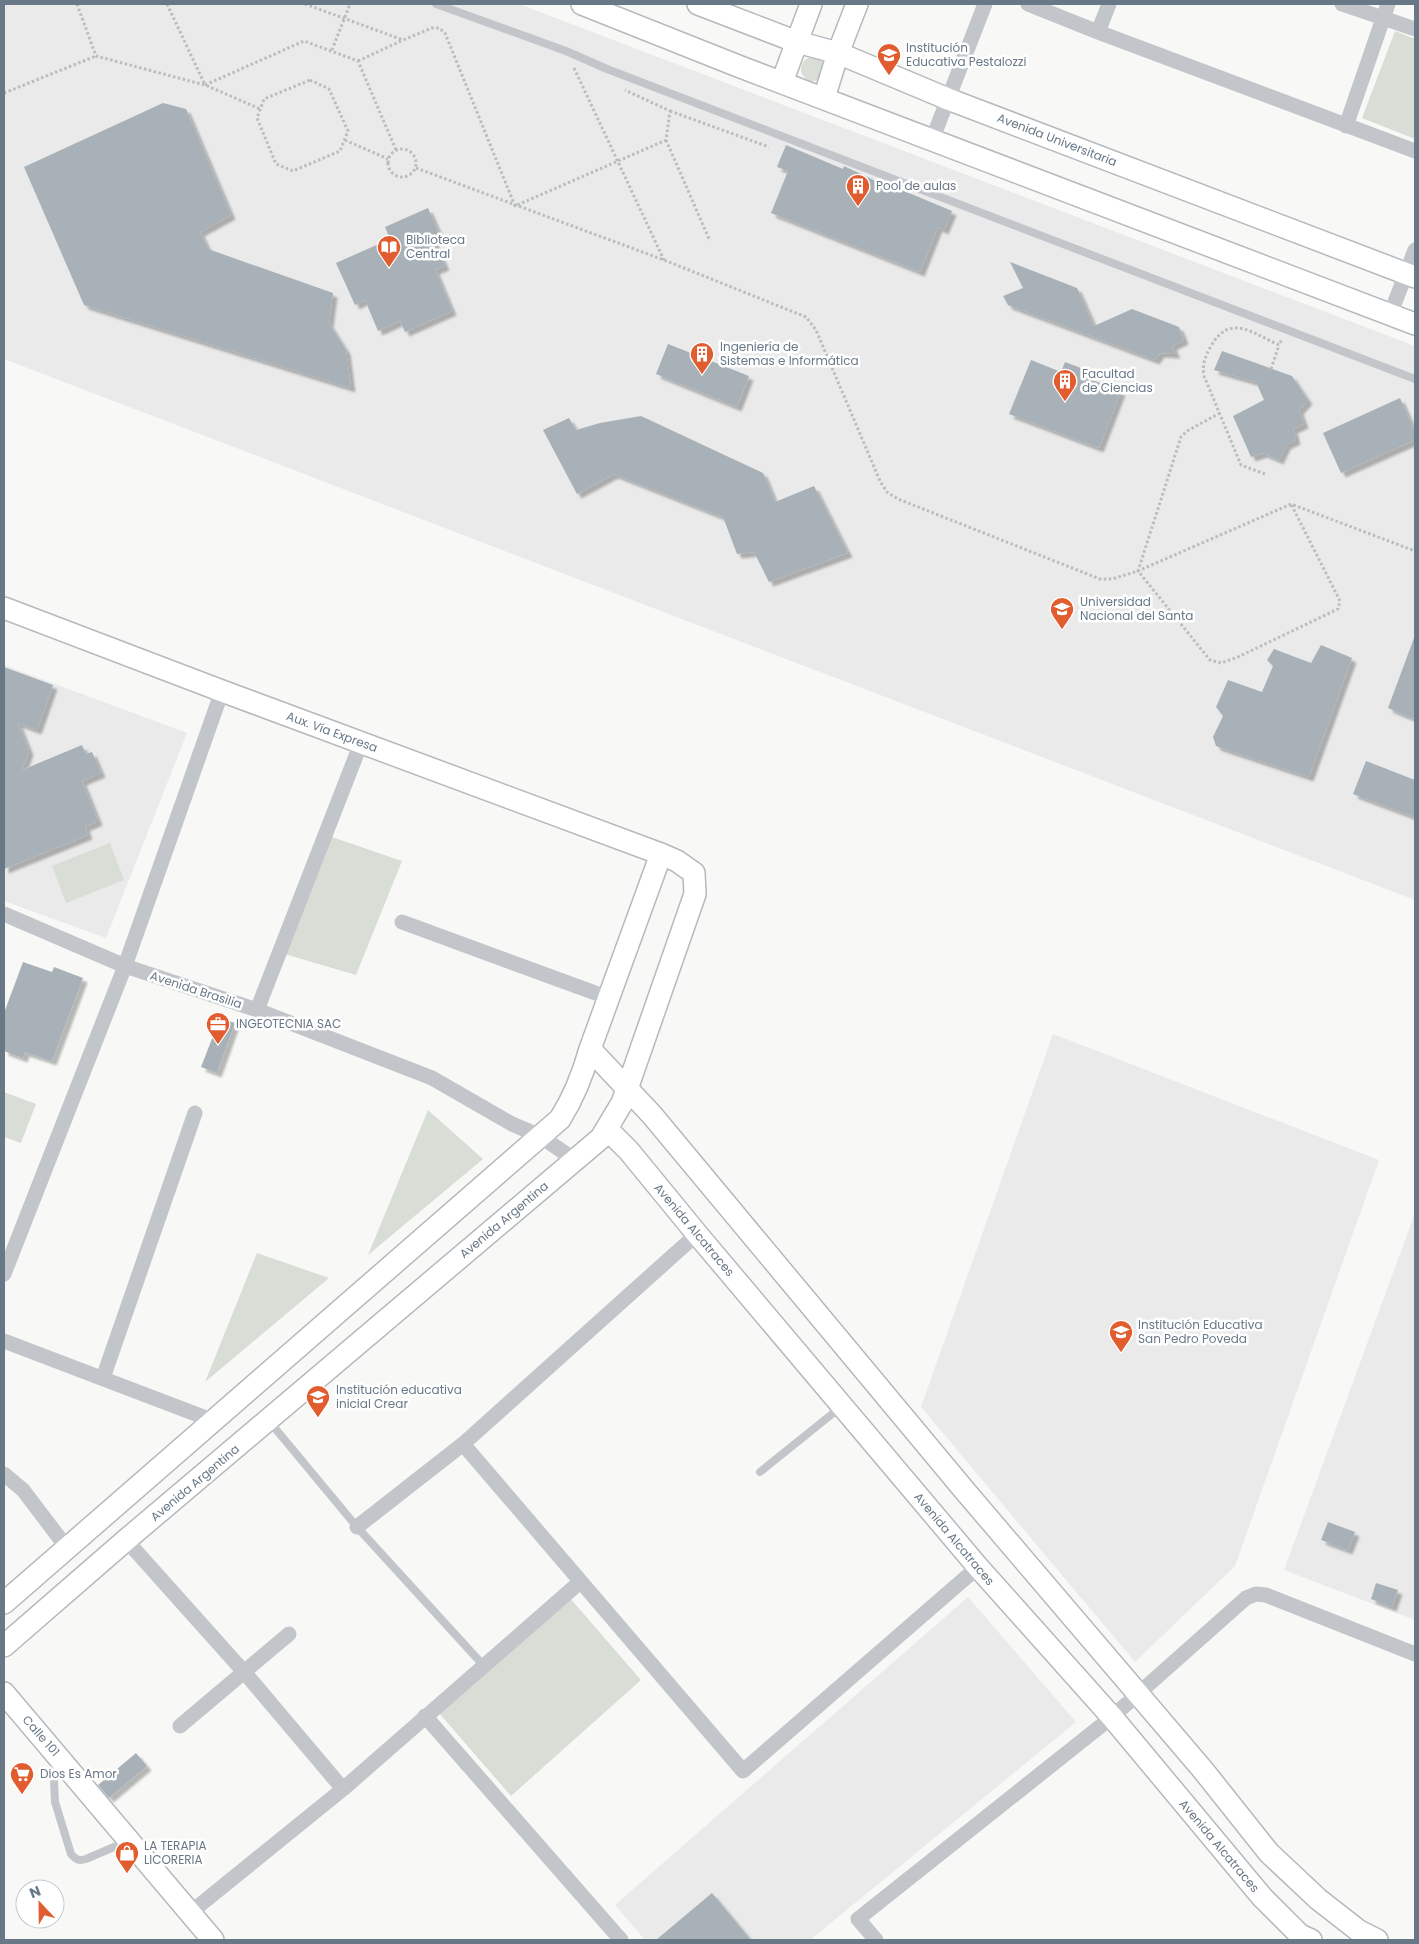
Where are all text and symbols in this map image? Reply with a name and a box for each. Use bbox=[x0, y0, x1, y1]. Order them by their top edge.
place label: Institución Educativa Pestalozzi bbox=[906, 39, 1026, 70]
school or university icon: Institución Educativa Pestalozzi bbox=[876, 42, 902, 76]
street label: Avenida Universitaria bbox=[995, 109, 1119, 170]
building icon: Pool de aulas bbox=[845, 173, 871, 207]
place label: Pool de aulas bbox=[876, 177, 956, 194]
place label: Biblioteca Central bbox=[406, 231, 465, 262]
library icon: Biblioteca Central bbox=[376, 234, 402, 268]
place label: Ingeniería de Sistemas e Informática bbox=[720, 338, 859, 369]
building icon: Ingeniería de Sistemas e Informática bbox=[689, 341, 715, 375]
place label: Facultad de Ciencias bbox=[1082, 365, 1153, 396]
building icon: Facultad de Ciencias bbox=[1052, 368, 1078, 402]
place label: Universidad Nacional del Santa bbox=[1080, 593, 1193, 624]
school or university icon: Universidad Nacional del Santa bbox=[1049, 596, 1075, 630]
street label: Aux. Vía Expresa bbox=[284, 707, 380, 756]
street label: Avenida Brasilia bbox=[148, 967, 244, 1012]
office icon: INGEOTECNIA SAC bbox=[205, 1011, 231, 1045]
place label: INGEOTECNIA SAC bbox=[236, 1015, 341, 1032]
street label: Avenida Argentina bbox=[456, 1177, 552, 1262]
street label: Avenida Alcatraces bbox=[650, 1180, 738, 1280]
place label: Institución Educativa San Pedro Poveda bbox=[1138, 1316, 1263, 1347]
school or university icon: Institución Educativa San Pedro Poveda bbox=[1108, 1319, 1134, 1353]
place label: Institución educativa inicial Crear bbox=[336, 1381, 462, 1412]
school or university icon: Institución educativa inicial Crear bbox=[305, 1384, 331, 1418]
street label: Avenida Argentina bbox=[147, 1440, 243, 1525]
street label: Avenida Alcatraces bbox=[910, 1489, 998, 1589]
street label: Calle 101 bbox=[19, 1712, 64, 1760]
supermarket icon: Dios Es Amor bbox=[9, 1761, 35, 1795]
place label: Dios Es Amor bbox=[40, 1765, 117, 1782]
street label: Avenida Alcatraces bbox=[1175, 1796, 1263, 1896]
place label: LA TERAPIA LICORERIA bbox=[144, 1837, 207, 1868]
shop icon: LA TERAPIA LICORERIA bbox=[114, 1840, 140, 1874]
north arrow bbox=[15, 1879, 65, 1929]
text: N bbox=[27, 1881, 44, 1903]

